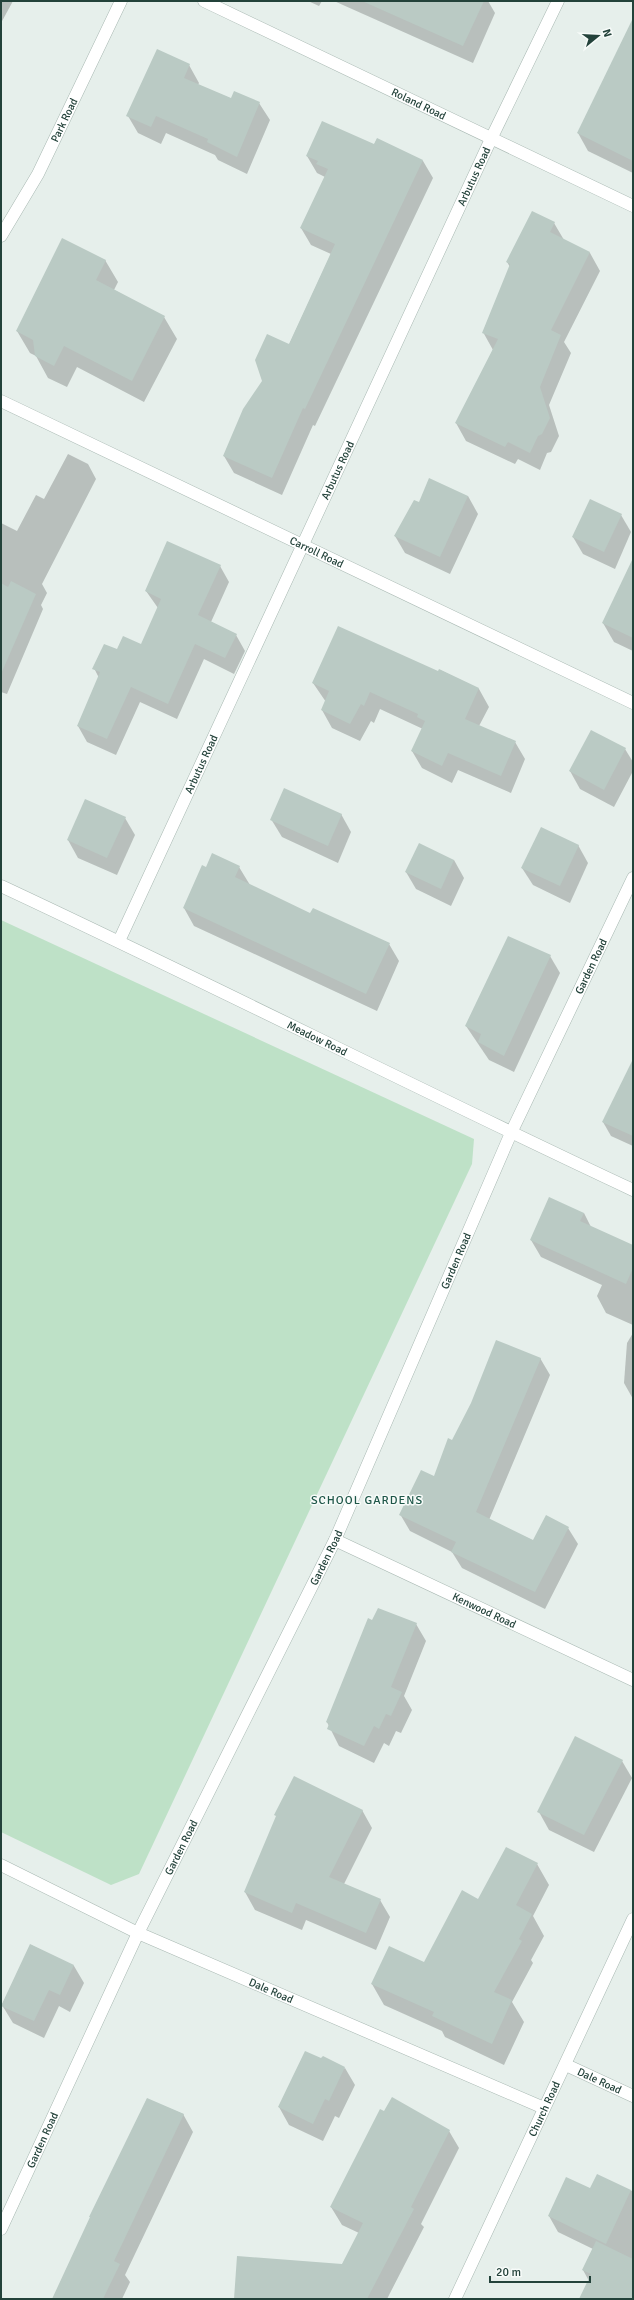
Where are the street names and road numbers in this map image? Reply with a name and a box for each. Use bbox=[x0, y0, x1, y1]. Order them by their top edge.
street label: Roland Road bbox=[389, 85, 448, 122]
street label: Park Road bbox=[48, 96, 80, 144]
street label: Arbutus Road bbox=[454, 145, 493, 208]
street label: Arbutus Road bbox=[318, 439, 357, 502]
street label: Carroll Road bbox=[288, 533, 346, 570]
street label: Arbutus Road bbox=[182, 732, 220, 796]
street label: Garden Road bbox=[572, 936, 610, 996]
street label: Meadow Road bbox=[285, 1018, 350, 1058]
street label: Garden Road bbox=[438, 1231, 474, 1291]
street label: Garden Road bbox=[307, 1528, 345, 1587]
street label: Kenwood Road bbox=[450, 1590, 518, 1631]
street label: Garden Road bbox=[162, 1817, 200, 1877]
street label: Dale Road bbox=[247, 1975, 296, 2006]
street label: Dale Road bbox=[575, 2065, 624, 2096]
street label: Church Road bbox=[526, 2079, 563, 2139]
street label: Garden Road bbox=[24, 2110, 61, 2170]

